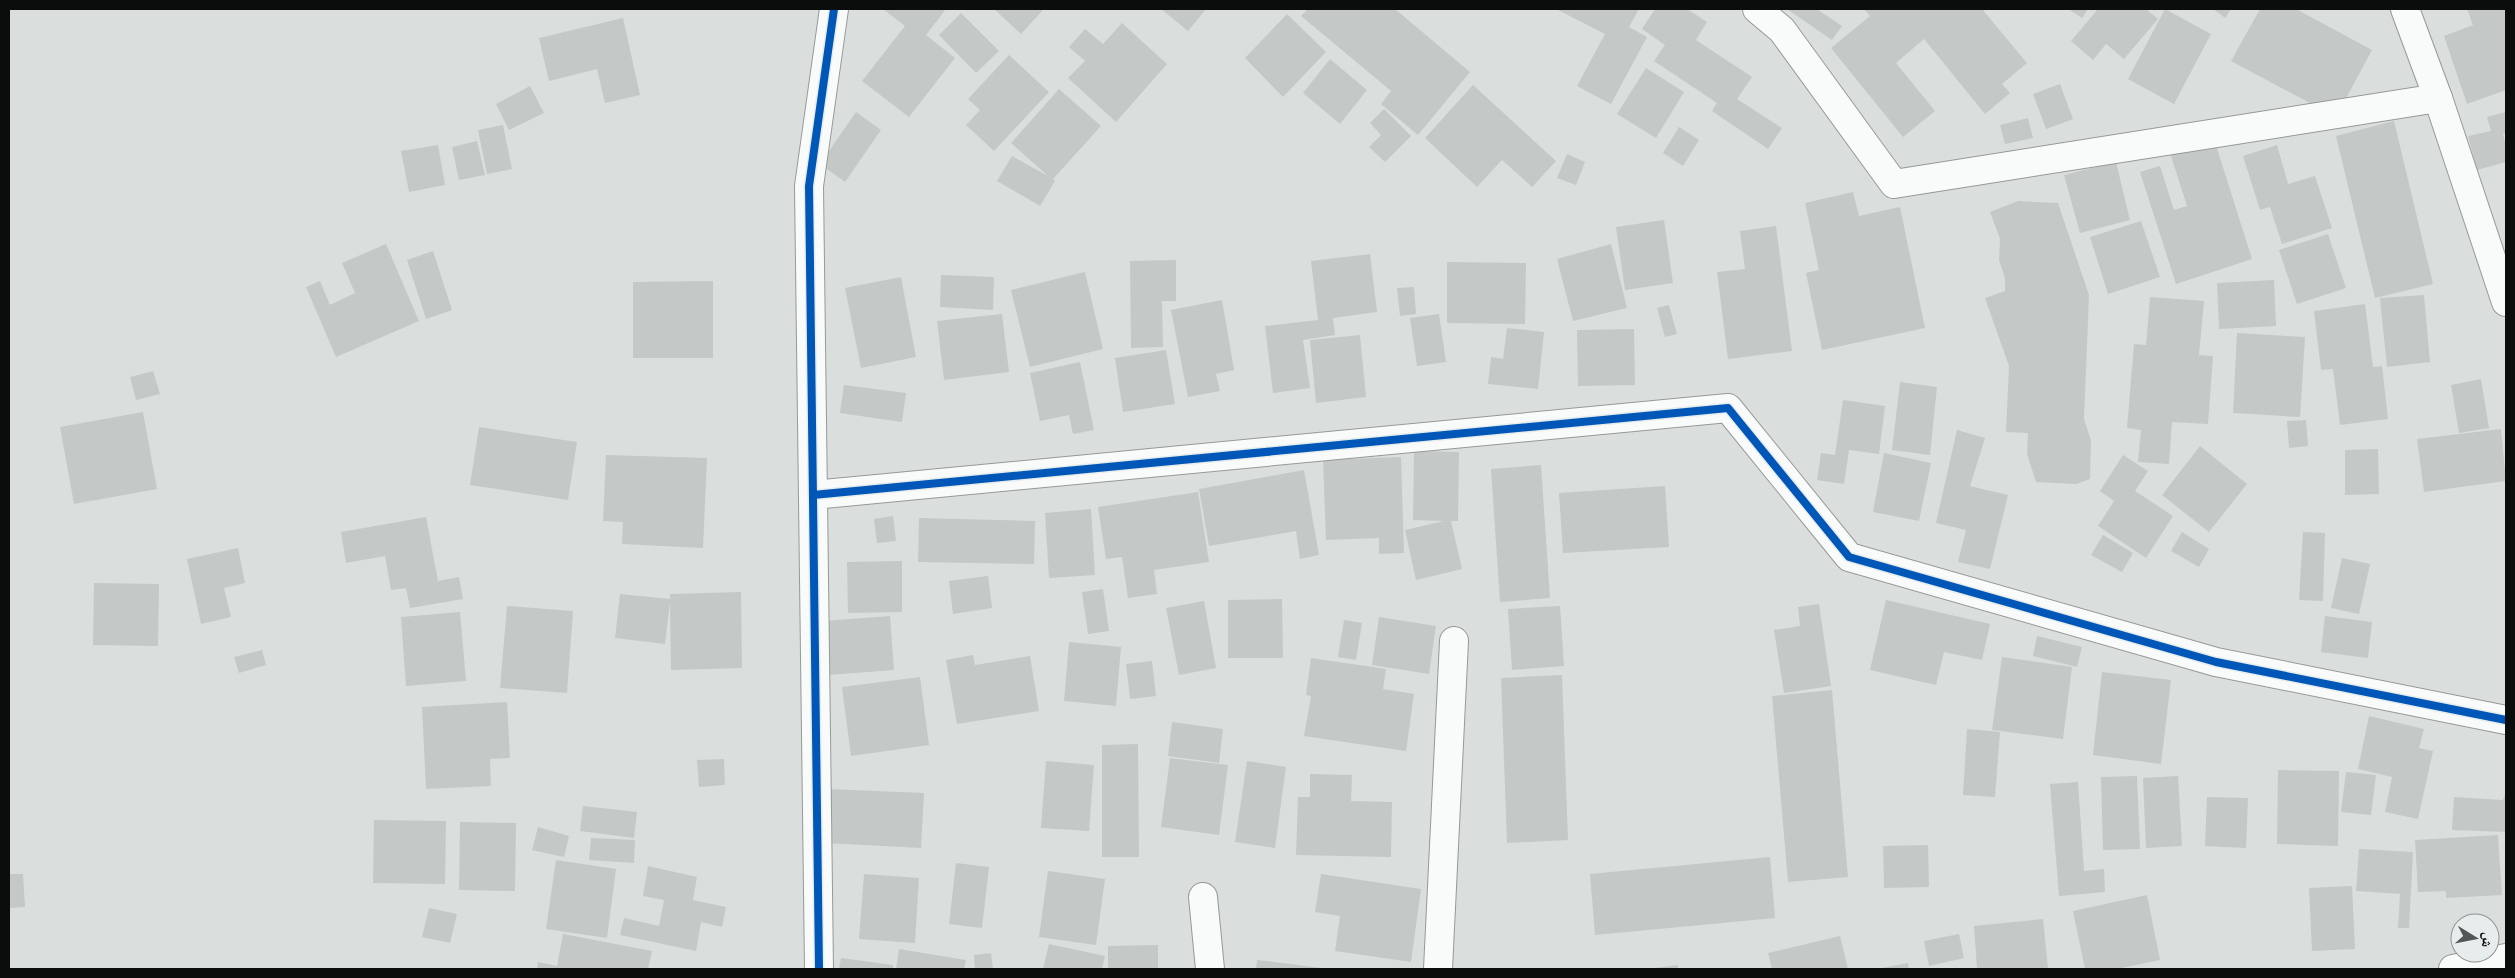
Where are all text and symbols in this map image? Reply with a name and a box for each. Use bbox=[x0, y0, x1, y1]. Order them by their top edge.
north arrow bbox=[2450, 913, 2500, 963]
text: ش bbox=[2478, 931, 2498, 949]

